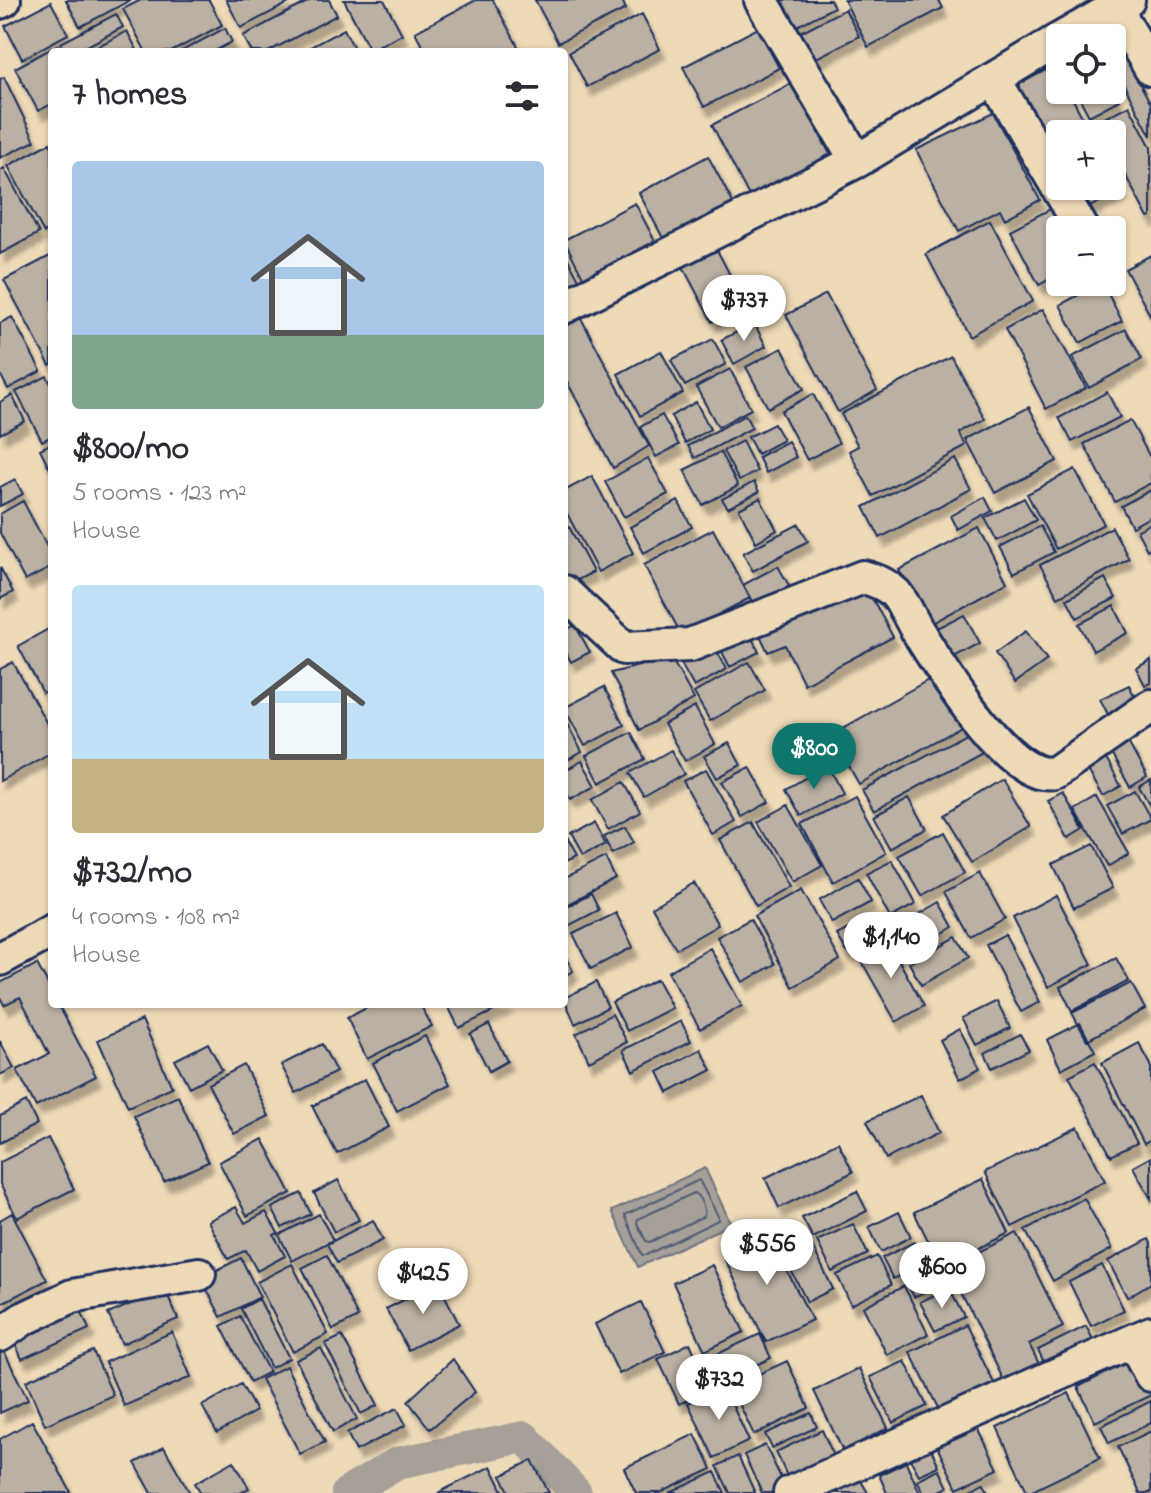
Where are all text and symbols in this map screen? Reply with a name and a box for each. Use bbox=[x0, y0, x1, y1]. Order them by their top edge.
map controls bbox=[1046, 24, 1126, 296]
button: locate bbox=[1046, 24, 1126, 104]
text: 7 homes bbox=[72, 71, 187, 121]
icon: filters bbox=[500, 74, 544, 118]
button: + bbox=[1046, 120, 1126, 200]
icon: home bbox=[236, 213, 380, 357]
button: − bbox=[1046, 216, 1126, 296]
pin: $737 bbox=[697, 275, 791, 343]
text: $737 bbox=[720, 282, 768, 320]
text: $800/mo bbox=[72, 425, 189, 475]
text: 5 rooms · 123 m² bbox=[72, 475, 247, 513]
text: House bbox=[72, 513, 140, 551]
icon: home bbox=[236, 637, 380, 781]
pin: $800 bbox=[767, 723, 861, 791]
text: $800 bbox=[790, 730, 838, 768]
text: $732/mo bbox=[72, 849, 192, 899]
text: 4 rooms · 108 m² bbox=[72, 899, 240, 937]
pin: $1,140 bbox=[826, 912, 956, 980]
text: $1,140 bbox=[862, 919, 920, 957]
text: House bbox=[72, 937, 140, 975]
pin: $556 bbox=[720, 1219, 814, 1287]
text: $556 bbox=[739, 1226, 795, 1264]
pin: $600 bbox=[895, 1242, 989, 1310]
pin: $425 bbox=[376, 1248, 470, 1316]
text: $600 bbox=[917, 1249, 967, 1287]
text: $425 bbox=[396, 1255, 450, 1293]
pin: $732 bbox=[672, 1354, 766, 1422]
text: $732 bbox=[694, 1361, 744, 1399]

